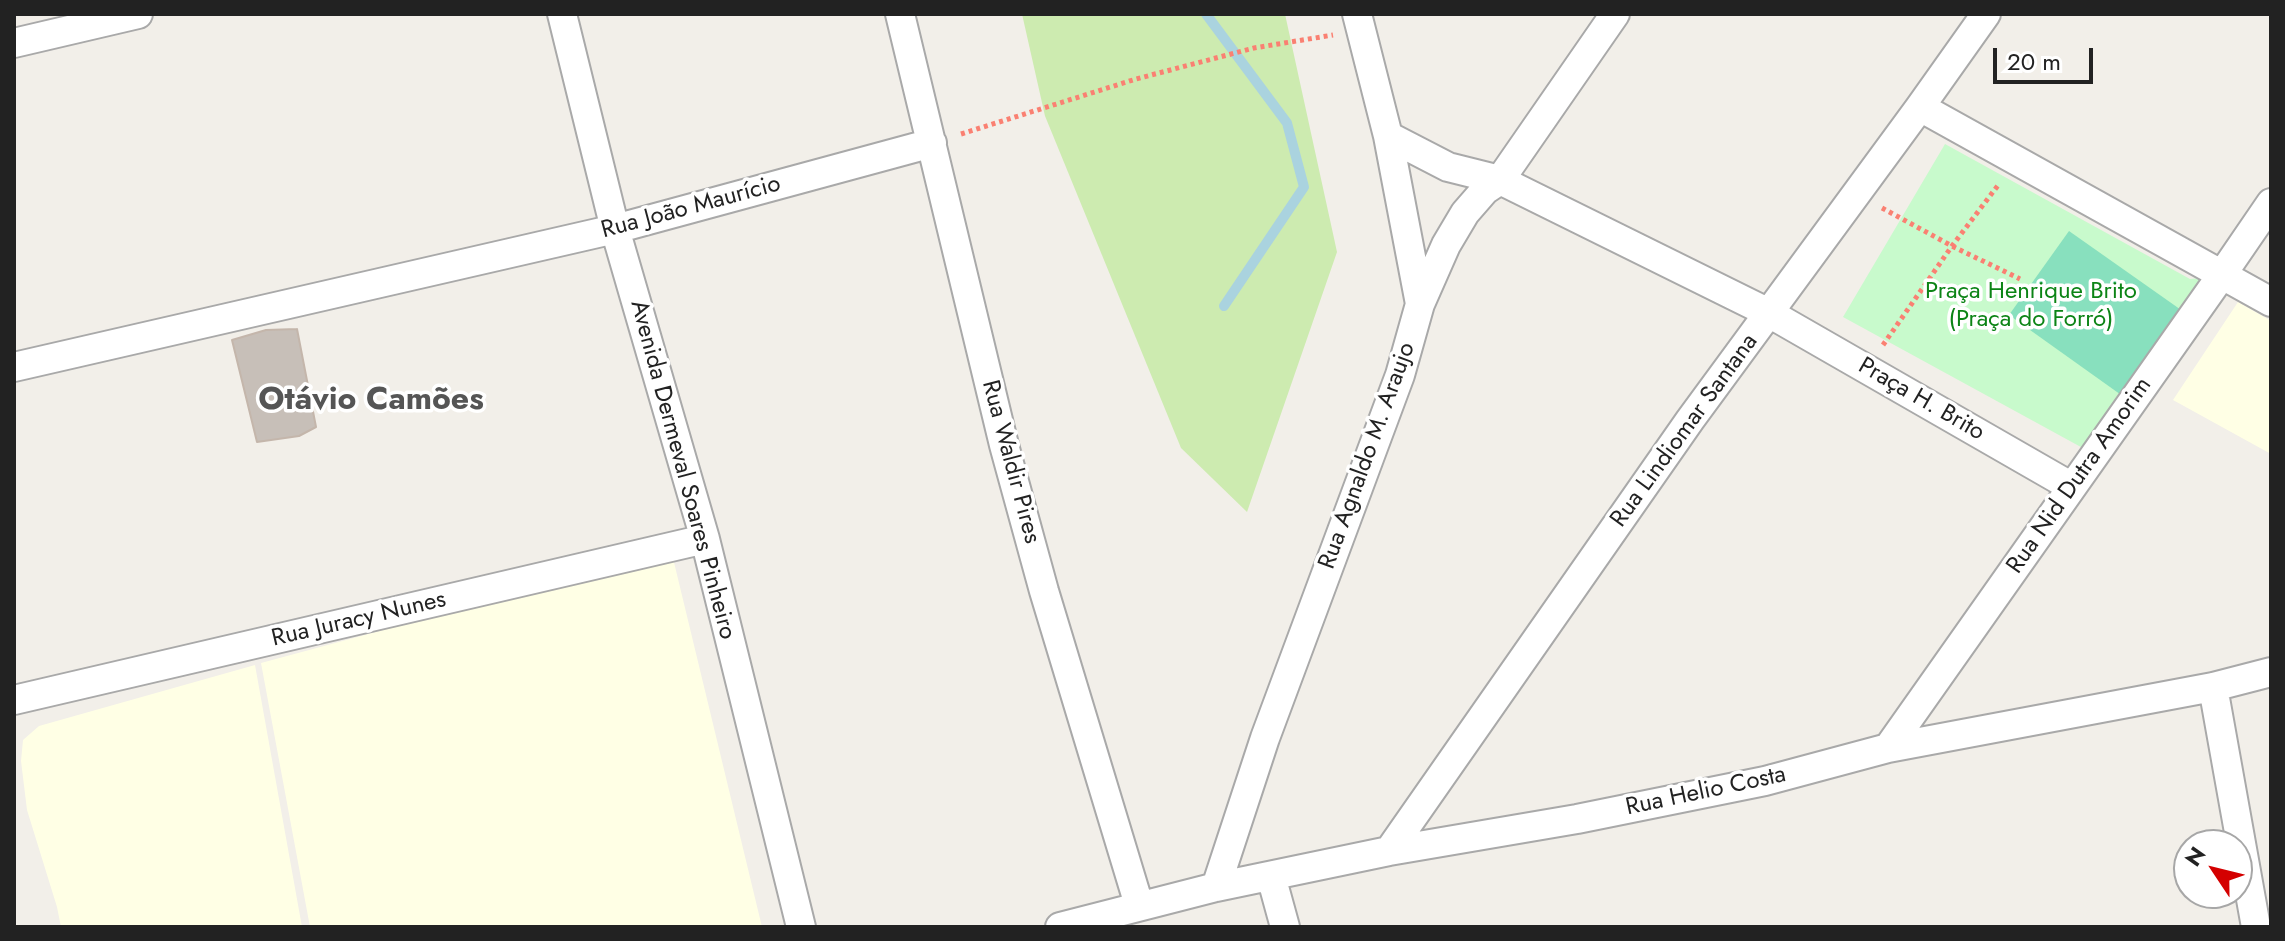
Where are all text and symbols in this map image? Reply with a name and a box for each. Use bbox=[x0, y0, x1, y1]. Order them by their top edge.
scale bar bbox=[1997, 32, 2097, 82]
text: 20 m bbox=[2007, 44, 2061, 79]
street label: Rua João Maurício bbox=[598, 170, 784, 246]
park label: Praça Henrique Brito (Praça do Forró) bbox=[1925, 278, 2137, 334]
street label: Avenida Dermeval Soares Pinheiro bbox=[623, 297, 741, 643]
street label: Rua Lindiomar Santana bbox=[1605, 329, 1765, 533]
street label: Rua Agnaldo M. Araujo bbox=[1314, 339, 1422, 573]
street label: Praça H. Brito bbox=[1853, 352, 1989, 448]
street label: Rua Nid Dutra Amorim bbox=[2001, 372, 2159, 580]
street label: Rua Waldir Pires bbox=[974, 377, 1046, 547]
district label: Otávio Camões bbox=[258, 382, 484, 420]
street label: Rua Juracy Nunes bbox=[269, 586, 449, 654]
street label: Rua Helio Costa bbox=[1623, 761, 1789, 823]
north arrow bbox=[2173, 829, 2253, 909]
text: N bbox=[2177, 840, 2213, 873]

